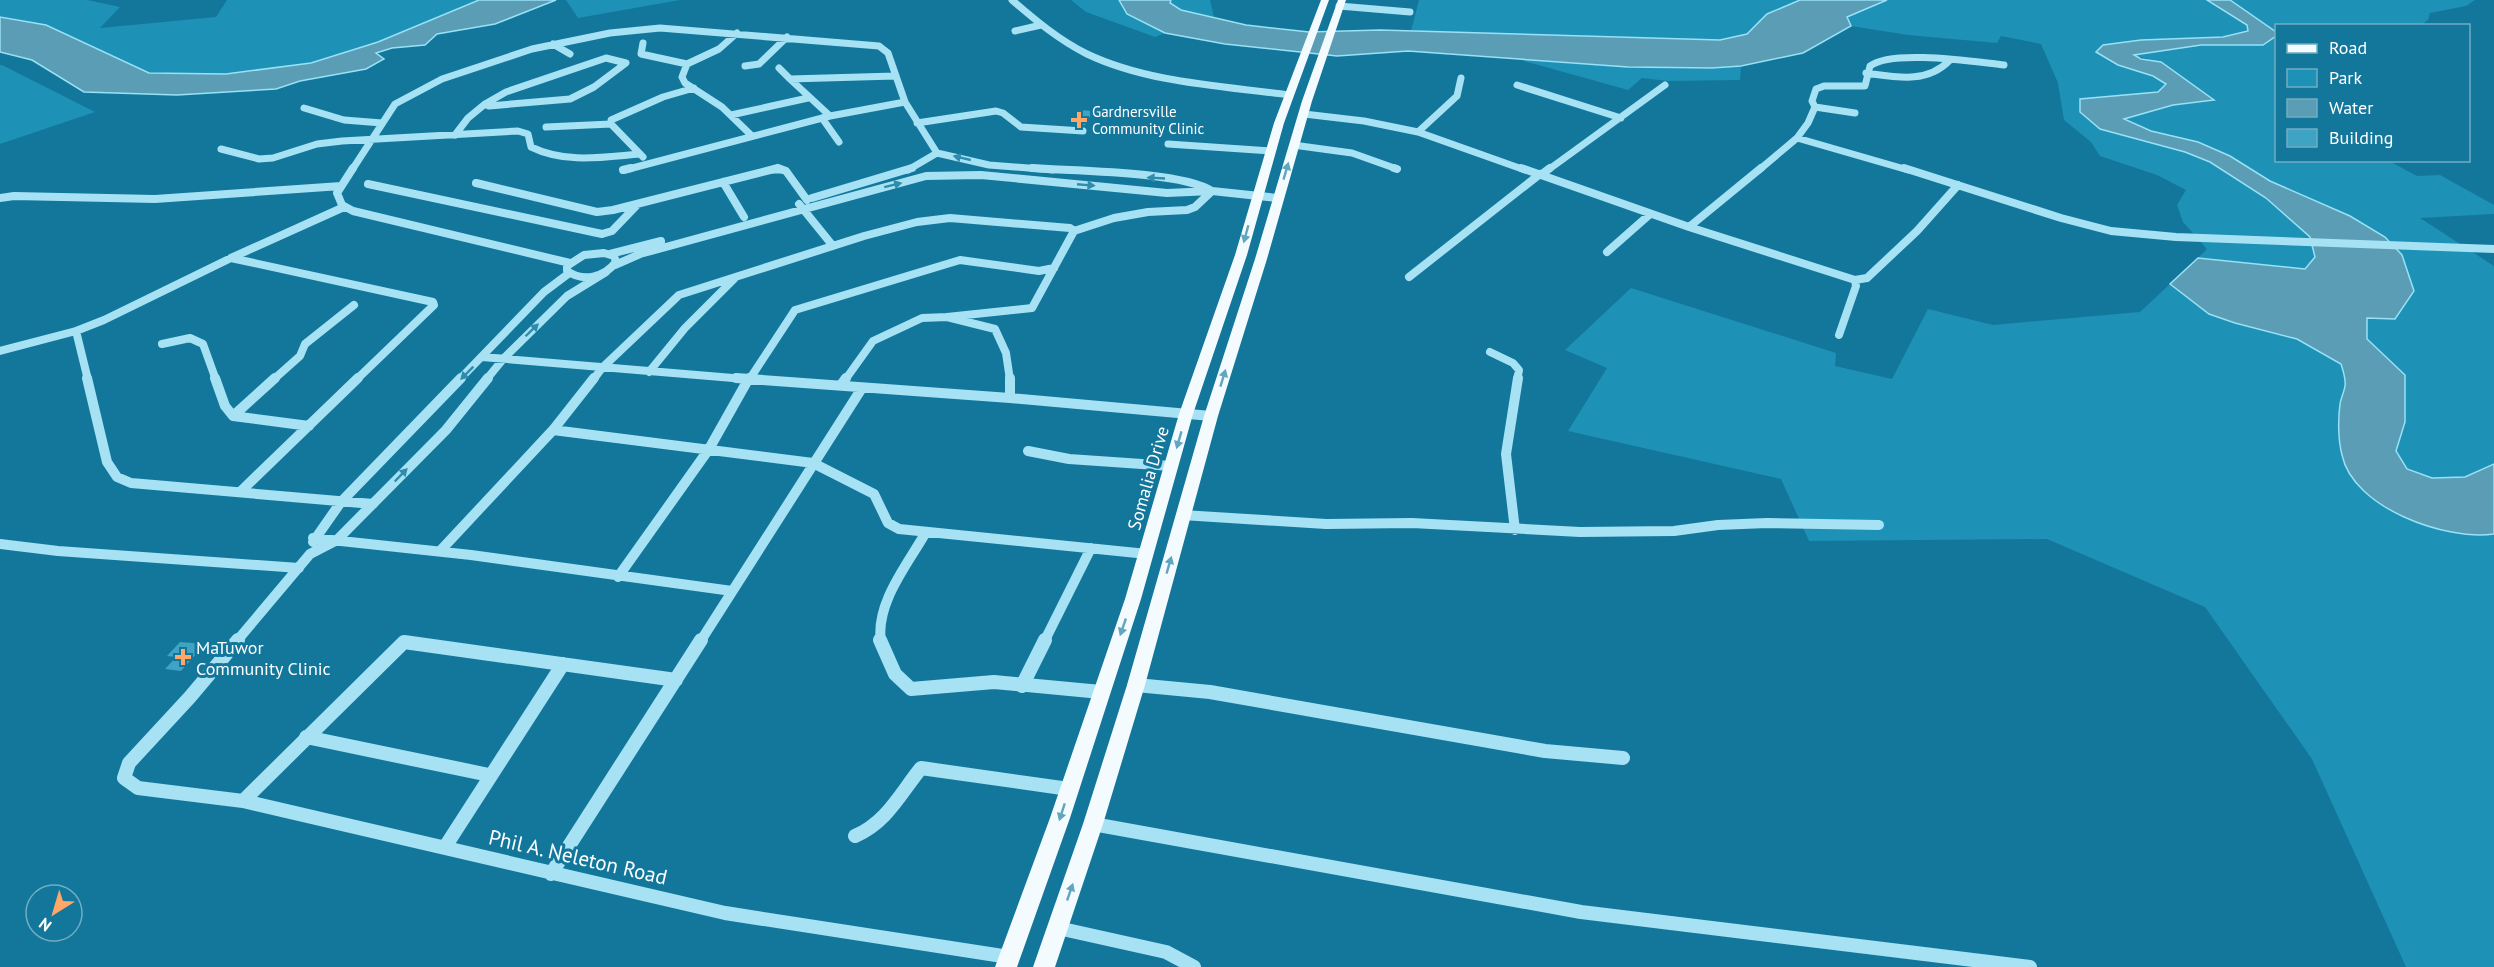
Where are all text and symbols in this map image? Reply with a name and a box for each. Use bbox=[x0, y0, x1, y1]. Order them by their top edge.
legend bbox=[2275, 24, 2470, 162]
text: Road bbox=[2329, 36, 2367, 59]
text: Park bbox=[2329, 66, 2362, 89]
text: Water bbox=[2329, 96, 2373, 119]
place label: Gardnersville Community Clinic bbox=[1092, 102, 1204, 138]
marker: Gardnersville Community Clinic bbox=[1070, 111, 1088, 129]
text: Building bbox=[2329, 126, 2393, 149]
one-way arrow bbox=[953, 153, 971, 163]
one-way arrow bbox=[1282, 162, 1291, 180]
one-way arrow bbox=[1146, 173, 1165, 182]
one-way arrow bbox=[884, 179, 902, 189]
one-way arrow bbox=[1077, 180, 1096, 190]
one-way arrow bbox=[1240, 225, 1250, 244]
one-way arrow bbox=[524, 324, 538, 338]
one-way arrow bbox=[460, 365, 474, 379]
one-way arrow bbox=[1219, 368, 1229, 386]
street label: Somalia Drive bbox=[1122, 423, 1174, 533]
one-way arrow bbox=[1174, 431, 1183, 449]
one-way arrow bbox=[394, 467, 408, 482]
one-way arrow bbox=[1165, 556, 1174, 574]
one-way arrow bbox=[1118, 618, 1128, 636]
place label: MaTuwor Community Clinic bbox=[196, 636, 331, 680]
marker: MaTuwor Community Clinic bbox=[174, 648, 192, 666]
one-way arrow bbox=[1056, 803, 1066, 821]
street label: Phil A. Neleton Road bbox=[486, 823, 670, 891]
north arrow bbox=[24, 883, 84, 943]
one-way arrow bbox=[1066, 883, 1075, 901]
text: N bbox=[35, 914, 55, 936]

